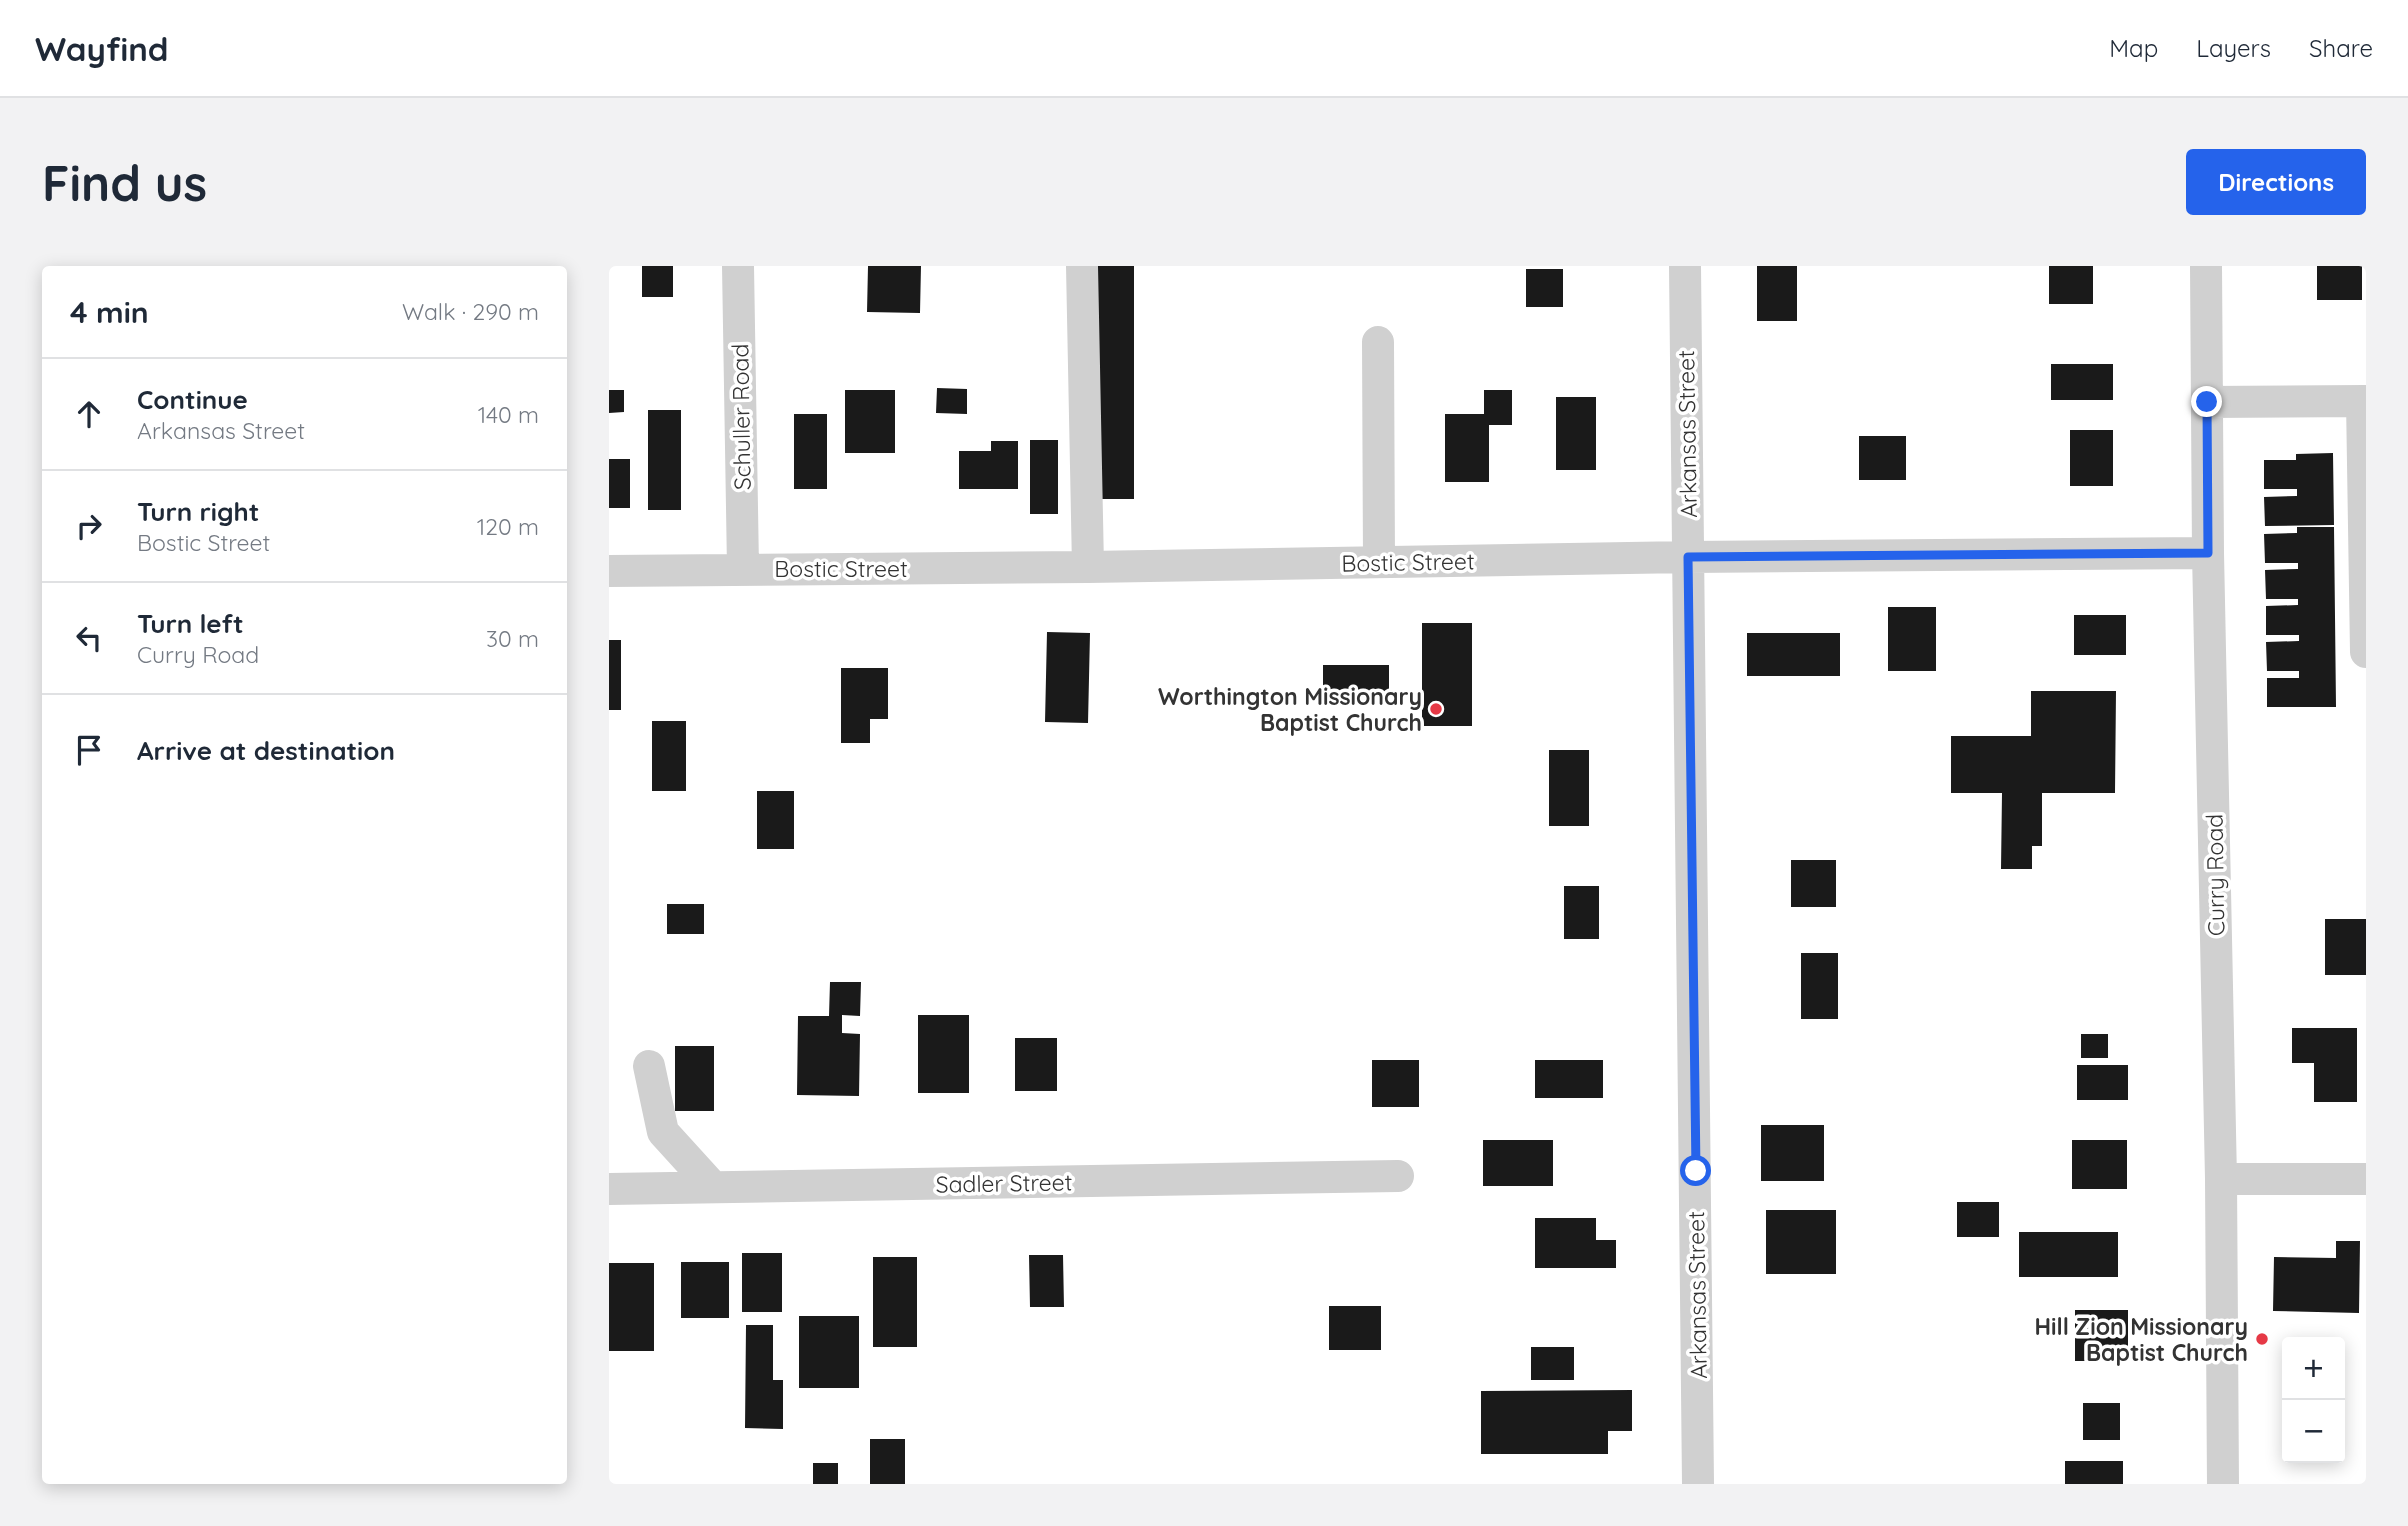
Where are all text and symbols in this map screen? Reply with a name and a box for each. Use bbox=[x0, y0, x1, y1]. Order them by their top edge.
text: Wayfind bbox=[35, 28, 169, 69]
text: Map bbox=[2109, 33, 2158, 63]
text: Layers bbox=[2196, 33, 2271, 63]
text: Share bbox=[2309, 33, 2373, 63]
button: Directions bbox=[2186, 149, 2366, 215]
text: Find us bbox=[42, 152, 207, 213]
text: 4 min bbox=[70, 293, 149, 331]
text: Walk · 290 m bbox=[402, 297, 539, 326]
street label: Schuller Road bbox=[725, 343, 757, 491]
street label: Arkansas Street bbox=[1671, 350, 1703, 518]
text: Continue bbox=[137, 383, 248, 416]
route end bbox=[2191, 386, 2222, 417]
icon: ahead bbox=[70, 395, 108, 433]
text: 140 m bbox=[478, 400, 539, 429]
text: Arkansas Street bbox=[137, 416, 305, 445]
text: Turn right bbox=[137, 495, 259, 528]
icon: right bbox=[70, 507, 108, 545]
text: 120 m bbox=[477, 512, 539, 541]
text: Bostic Street bbox=[137, 528, 270, 557]
street label: Bostic Street bbox=[1341, 546, 1475, 578]
street label: Bostic Street bbox=[774, 554, 908, 583]
text: Turn left bbox=[137, 607, 244, 640]
icon: left bbox=[70, 619, 108, 657]
text: 30 m bbox=[486, 624, 539, 653]
text: Curry Road bbox=[137, 640, 259, 669]
place label: Worthington Missionary Baptist Church bbox=[1158, 682, 1422, 737]
marker: Worthington Missionary Baptist Church bbox=[1428, 701, 1444, 717]
icon: arrive bbox=[70, 731, 108, 769]
text: Arrive at destination bbox=[137, 734, 395, 767]
street label: Curry Road bbox=[2199, 814, 2231, 936]
route start bbox=[1680, 1155, 1711, 1186]
street label: Sadler Street bbox=[935, 1167, 1073, 1199]
street label: Arkansas Street bbox=[1681, 1211, 1713, 1379]
place label: Hill Zion Missionary Baptist Church bbox=[2034, 1312, 2248, 1367]
marker: Hill Zion Missionary Baptist Church bbox=[2254, 1331, 2270, 1347]
map controls bbox=[2282, 1337, 2345, 1463]
button: + bbox=[2282, 1337, 2345, 1400]
button: − bbox=[2282, 1400, 2345, 1463]

